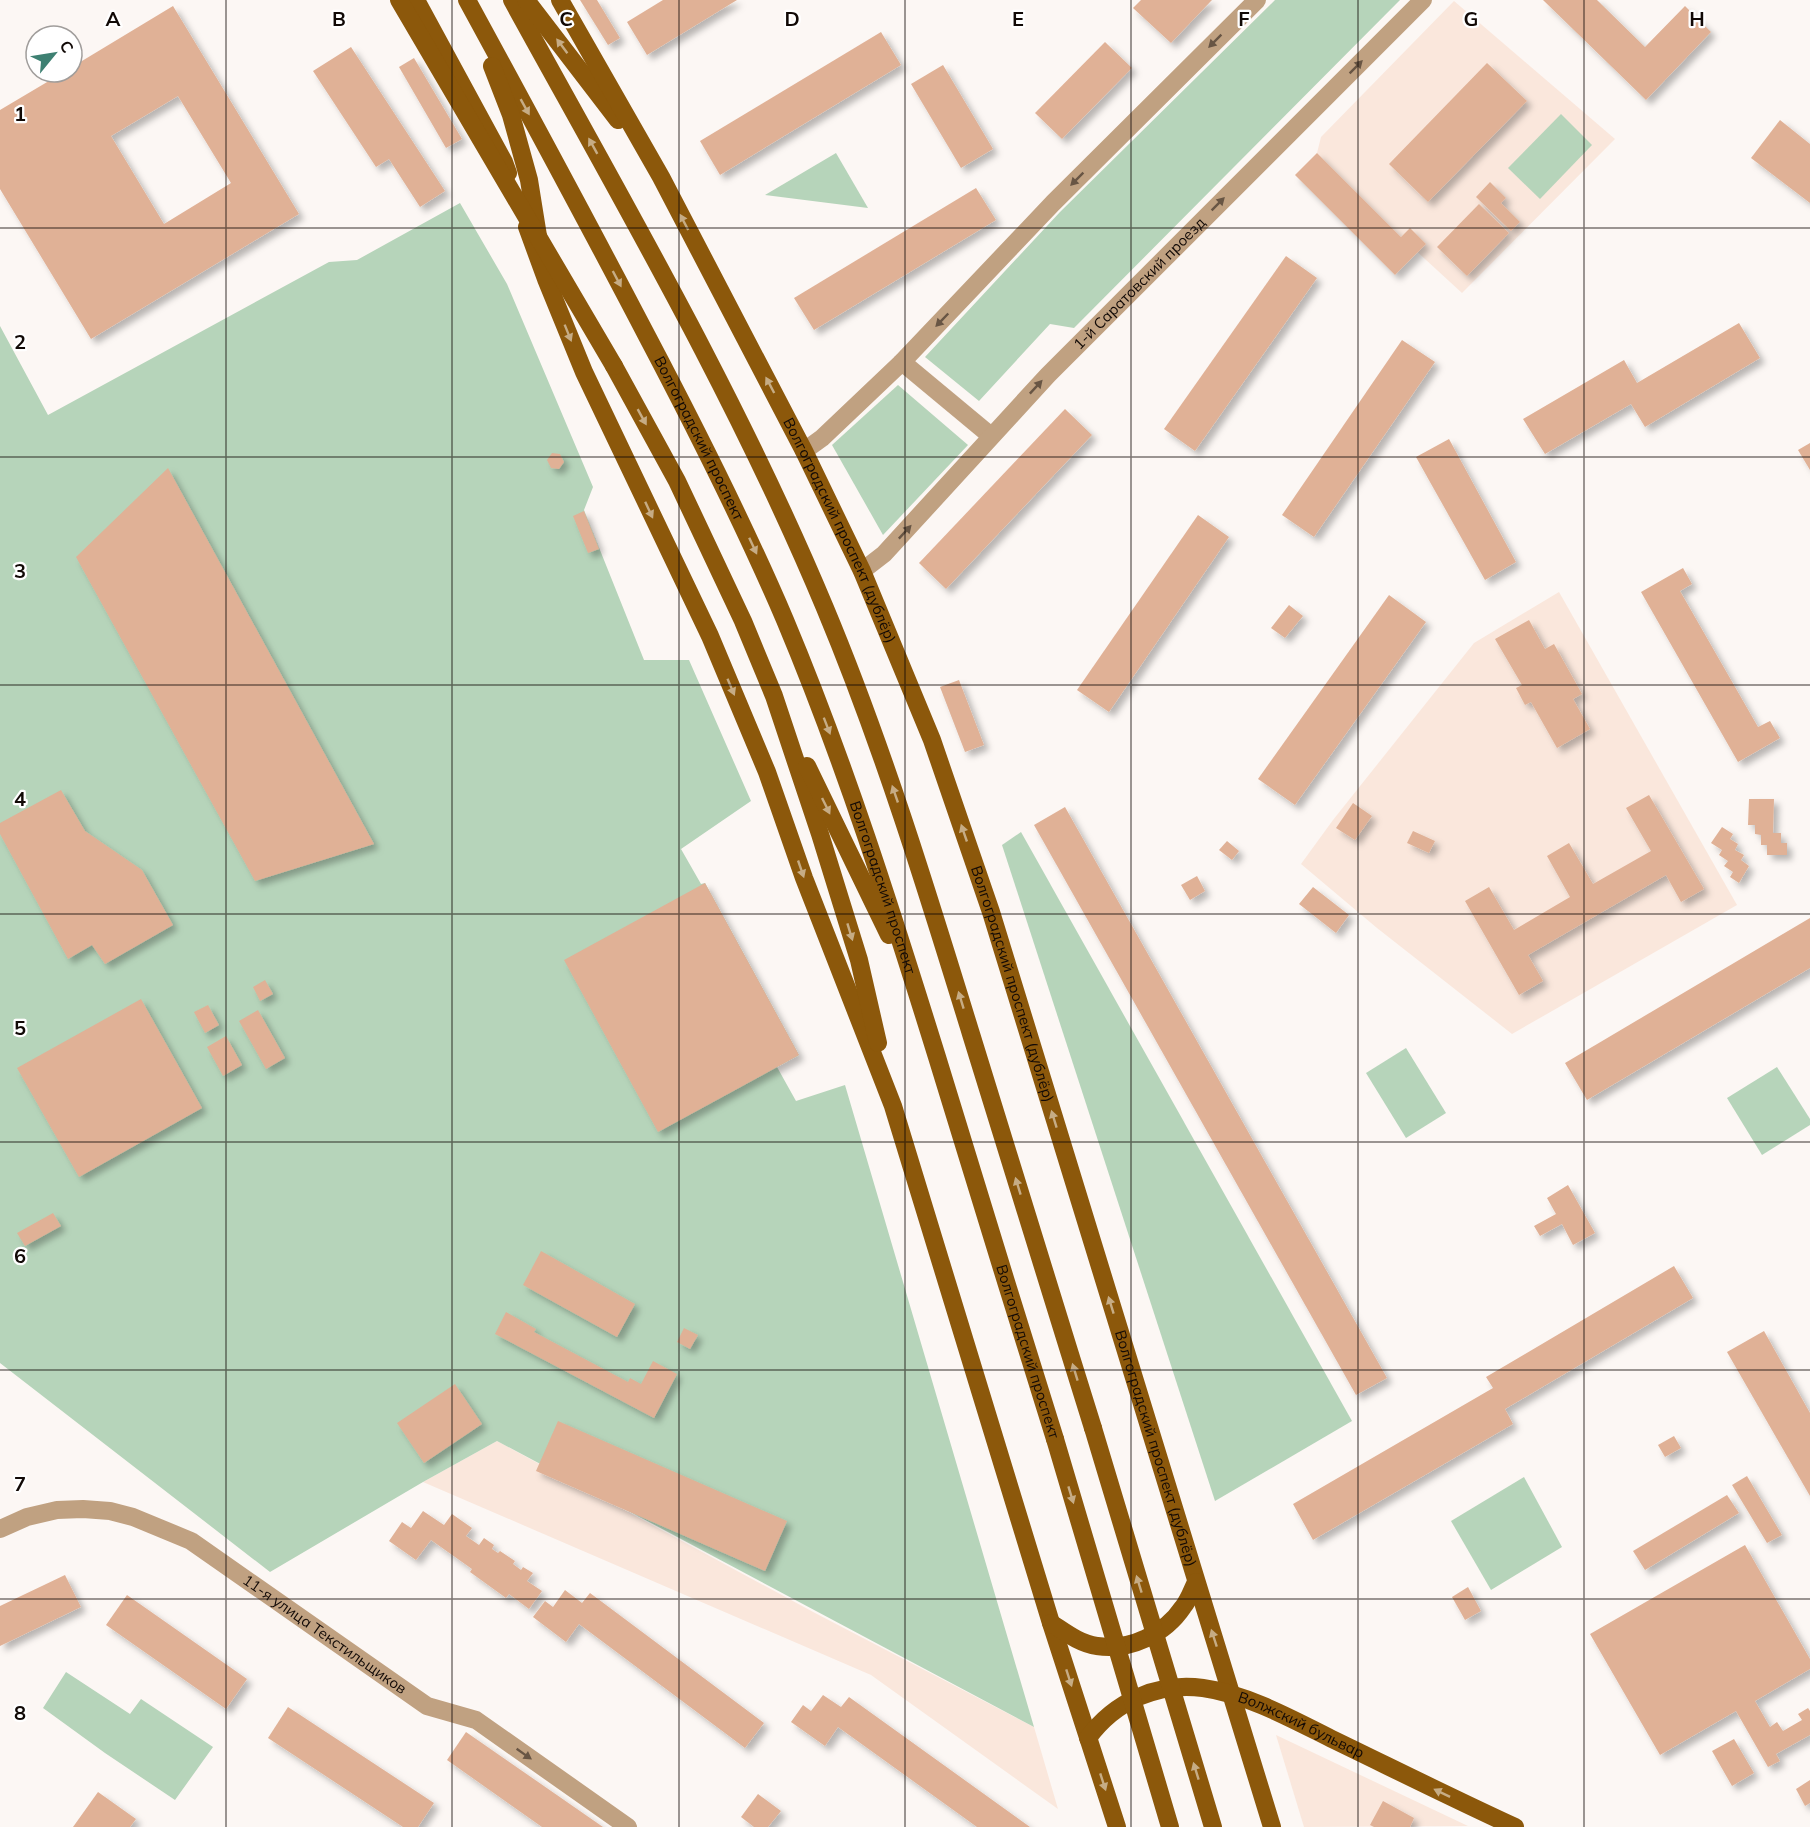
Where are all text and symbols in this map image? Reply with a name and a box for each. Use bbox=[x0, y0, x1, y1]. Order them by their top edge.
text: A bbox=[106, 6, 121, 31]
text: B bbox=[332, 6, 346, 31]
text: C bbox=[559, 6, 573, 31]
text: D bbox=[784, 6, 800, 31]
text: E bbox=[1012, 6, 1024, 31]
text: F bbox=[1238, 6, 1250, 31]
text: G bbox=[1464, 6, 1478, 31]
text: H bbox=[1689, 6, 1705, 31]
north arrow bbox=[24, 24, 84, 84]
one-way arrow bbox=[1209, 34, 1223, 48]
text: С bbox=[56, 37, 78, 56]
one-way arrow bbox=[556, 39, 568, 54]
one-way arrow bbox=[1349, 60, 1363, 74]
one-way arrow bbox=[520, 98, 530, 115]
text: 1 bbox=[14, 101, 26, 126]
one-way arrow bbox=[587, 138, 598, 154]
one-way arrow bbox=[1070, 172, 1085, 186]
one-way arrow bbox=[1211, 198, 1225, 212]
one-way arrow bbox=[679, 213, 689, 230]
street label: 1-й Саратовский проезд bbox=[1069, 213, 1209, 353]
one-way arrow bbox=[612, 270, 622, 287]
one-way arrow bbox=[936, 312, 950, 326]
one-way arrow bbox=[564, 324, 573, 342]
text: 2 bbox=[14, 329, 26, 354]
street label: Волгоградский проспект bbox=[650, 353, 749, 523]
one-way arrow bbox=[765, 376, 775, 393]
one-way arrow bbox=[1029, 380, 1043, 395]
one-way arrow bbox=[637, 409, 647, 426]
street label: Волгоградский проспект (дублёр) bbox=[779, 414, 901, 646]
one-way arrow bbox=[645, 502, 654, 519]
one-way arrow bbox=[898, 525, 912, 539]
one-way arrow bbox=[748, 538, 757, 555]
text: 3 bbox=[14, 558, 26, 583]
one-way arrow bbox=[727, 678, 736, 696]
one-way arrow bbox=[823, 717, 832, 735]
one-way arrow bbox=[889, 785, 899, 803]
text: 4 bbox=[14, 786, 26, 811]
one-way arrow bbox=[822, 797, 831, 814]
street label: Волгоградский проспект bbox=[846, 798, 921, 976]
one-way arrow bbox=[959, 824, 969, 842]
one-way arrow bbox=[796, 860, 806, 878]
street label: Волгоградский проспект (дублёр) bbox=[967, 863, 1059, 1104]
one-way arrow bbox=[846, 923, 855, 941]
one-way arrow bbox=[956, 991, 965, 1009]
text: 5 bbox=[14, 1015, 26, 1040]
one-way arrow bbox=[1049, 1110, 1058, 1128]
one-way arrow bbox=[1013, 1177, 1022, 1195]
text: 6 bbox=[14, 1243, 26, 1268]
street label: Волгоградский проспект bbox=[992, 1262, 1064, 1441]
one-way arrow bbox=[1106, 1296, 1115, 1314]
street label: Волгоградский проспект (дублёр) bbox=[1111, 1328, 1201, 1569]
one-way arrow bbox=[1070, 1363, 1080, 1381]
text: 7 bbox=[14, 1471, 26, 1496]
one-way arrow bbox=[1067, 1486, 1076, 1504]
street label: 11-я улица Текстильщиков bbox=[239, 1570, 411, 1698]
one-way arrow bbox=[1134, 1575, 1143, 1593]
one-way arrow bbox=[1209, 1629, 1219, 1647]
one-way arrow bbox=[1065, 1669, 1074, 1687]
street label: Волжский бульвар bbox=[1236, 1687, 1367, 1762]
text: 8 bbox=[14, 1700, 26, 1725]
one-way arrow bbox=[516, 1748, 532, 1760]
one-way arrow bbox=[1191, 1762, 1200, 1780]
one-way arrow bbox=[1098, 1773, 1108, 1791]
one-way arrow bbox=[1433, 1788, 1450, 1798]

